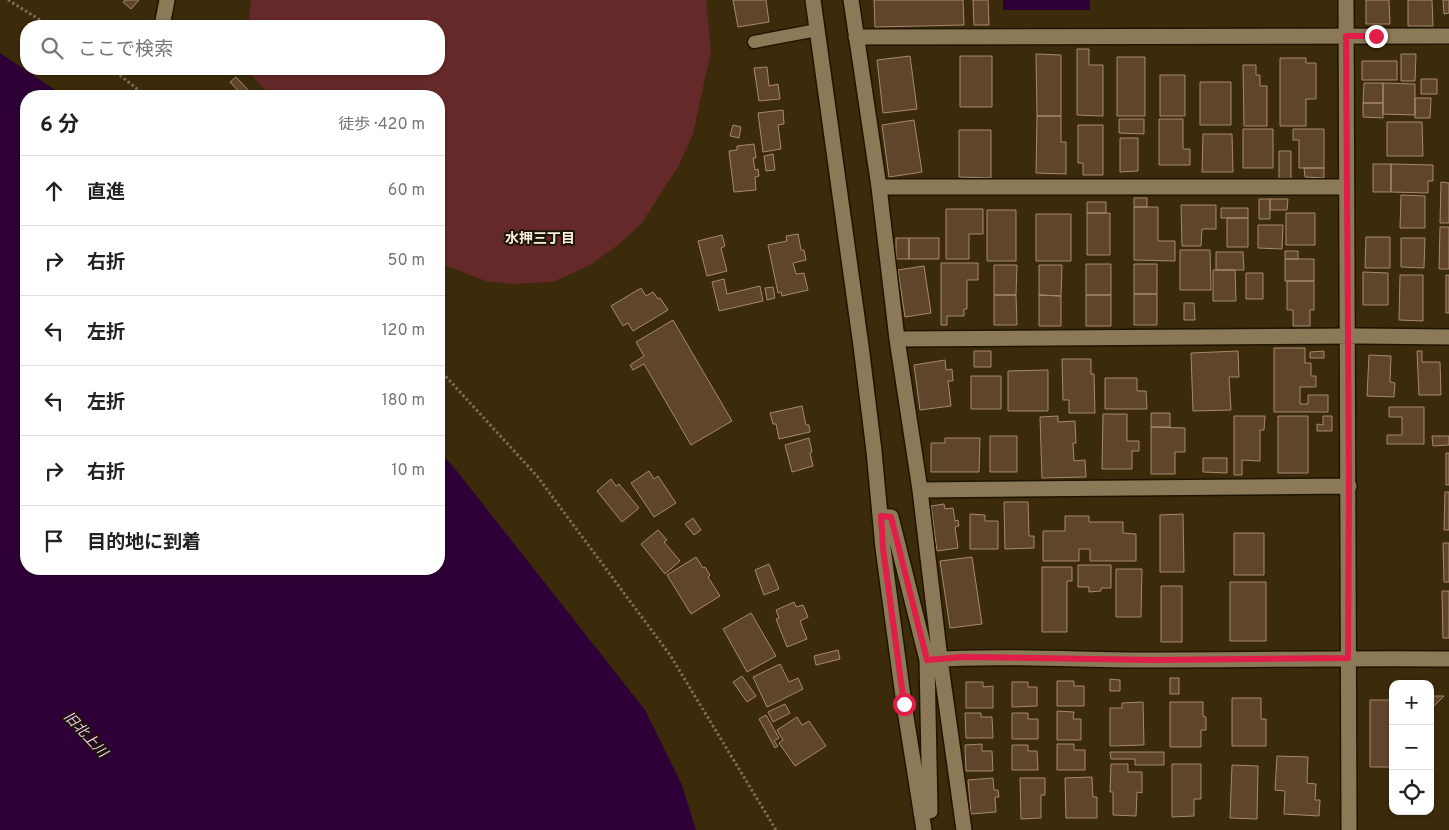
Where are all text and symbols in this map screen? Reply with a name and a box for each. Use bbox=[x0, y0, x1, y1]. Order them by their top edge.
search box bbox=[20, 20, 445, 75]
route end bbox=[1365, 25, 1388, 48]
icon: search bbox=[38, 34, 66, 62]
text: ここで検索 bbox=[78, 38, 173, 62]
text: 6 分 bbox=[40, 112, 79, 139]
text: 徒歩 · 420 m bbox=[338, 115, 425, 135]
icon: ahead bbox=[40, 177, 68, 205]
text: 直進 bbox=[87, 181, 125, 205]
text: 60 m bbox=[388, 181, 425, 201]
district label: 水押三丁目 bbox=[505, 231, 575, 248]
icon: right bbox=[40, 247, 68, 275]
text: 右折 bbox=[87, 251, 125, 275]
text: 50 m bbox=[388, 251, 425, 271]
icon: left bbox=[40, 317, 68, 345]
text: 左折 bbox=[87, 321, 125, 345]
text: 120 m bbox=[382, 321, 425, 341]
icon: left bbox=[40, 387, 68, 415]
text: 左折 bbox=[87, 391, 125, 415]
text: 180 m bbox=[382, 391, 425, 411]
icon: right bbox=[40, 457, 68, 485]
text: 右折 bbox=[87, 461, 125, 485]
text: 10 m bbox=[391, 461, 425, 481]
icon: arrive bbox=[40, 527, 68, 555]
text: 目的地に到着 bbox=[87, 531, 201, 555]
map controls bbox=[1389, 680, 1434, 815]
button: + bbox=[1389, 680, 1434, 725]
route start bbox=[893, 693, 916, 716]
water label: 旧北上川 bbox=[60, 709, 112, 763]
button: − bbox=[1389, 725, 1434, 770]
button: locate bbox=[1389, 770, 1434, 815]

